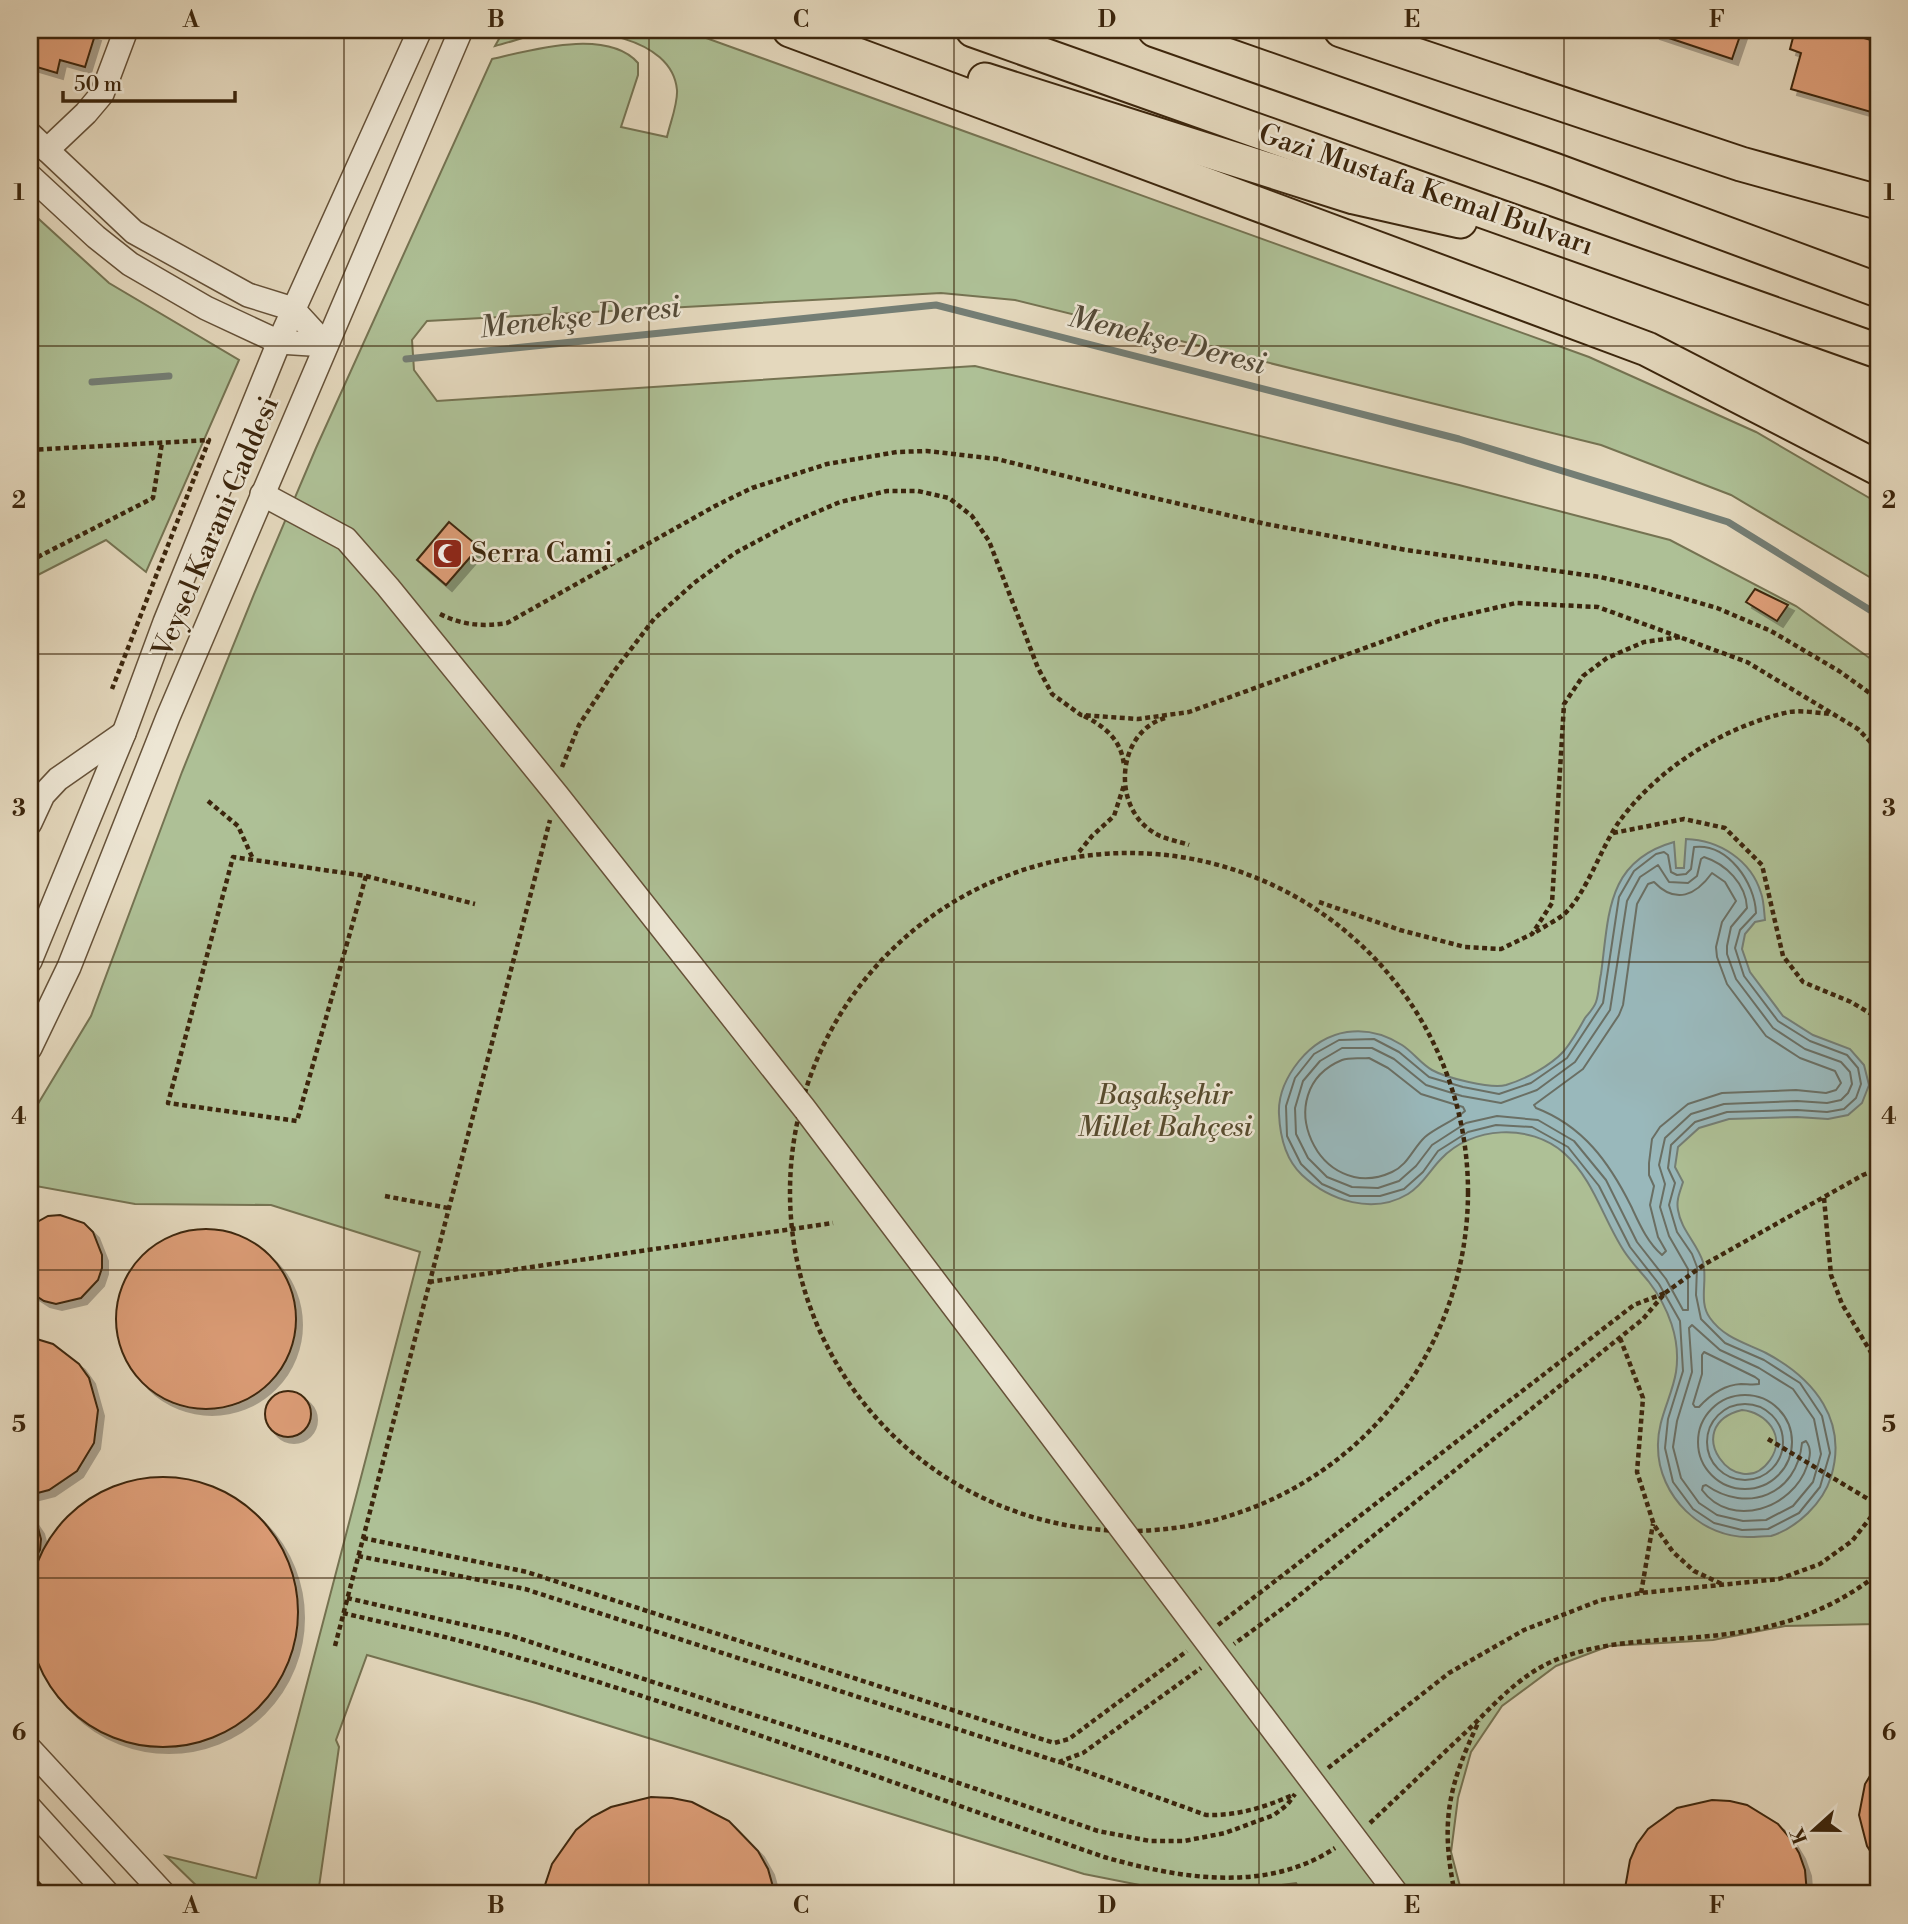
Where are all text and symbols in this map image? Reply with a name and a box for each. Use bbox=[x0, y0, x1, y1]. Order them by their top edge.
text: A bbox=[182, 6, 200, 34]
text: B bbox=[487, 6, 505, 34]
text: C bbox=[793, 6, 809, 34]
text: D bbox=[1098, 6, 1116, 34]
text: E bbox=[1404, 6, 1420, 34]
text: F bbox=[1709, 6, 1725, 34]
scale bar bbox=[63, 60, 234, 104]
text: 50 m bbox=[74, 72, 122, 98]
street label: Gazi Mustafa Kemal Bulvarı bbox=[1254, 116, 1598, 264]
text: 1 bbox=[13, 179, 25, 207]
text: 1 bbox=[1883, 179, 1895, 207]
water label: Menekşe Deresi bbox=[478, 288, 683, 347]
water label: Menekşe Deresi bbox=[1064, 298, 1270, 384]
street label: Veysel Karani Caddesi bbox=[145, 391, 287, 664]
text: 2 bbox=[12, 487, 26, 515]
text: 2 bbox=[1882, 487, 1896, 515]
mosque icon: Serra Cami bbox=[431, 536, 465, 570]
place label: Serra Cami bbox=[471, 536, 613, 571]
text: 3 bbox=[12, 795, 26, 823]
text: 3 bbox=[1882, 795, 1896, 823]
park label: Başakşehir Millet Bahçesi bbox=[1078, 1078, 1253, 1145]
text: 4 bbox=[11, 1103, 27, 1131]
text: 4 bbox=[1881, 1103, 1897, 1131]
text: 5 bbox=[12, 1411, 26, 1439]
text: 5 bbox=[1882, 1411, 1896, 1439]
text: 6 bbox=[12, 1719, 26, 1747]
text: 6 bbox=[1882, 1719, 1896, 1747]
north arrow bbox=[1778, 1794, 1848, 1864]
text: K bbox=[1785, 1824, 1813, 1847]
text: A bbox=[182, 1892, 200, 1920]
text: B bbox=[487, 1892, 505, 1920]
text: C bbox=[793, 1892, 809, 1920]
text: D bbox=[1098, 1892, 1116, 1920]
text: E bbox=[1404, 1892, 1420, 1920]
text: F bbox=[1709, 1892, 1725, 1920]

